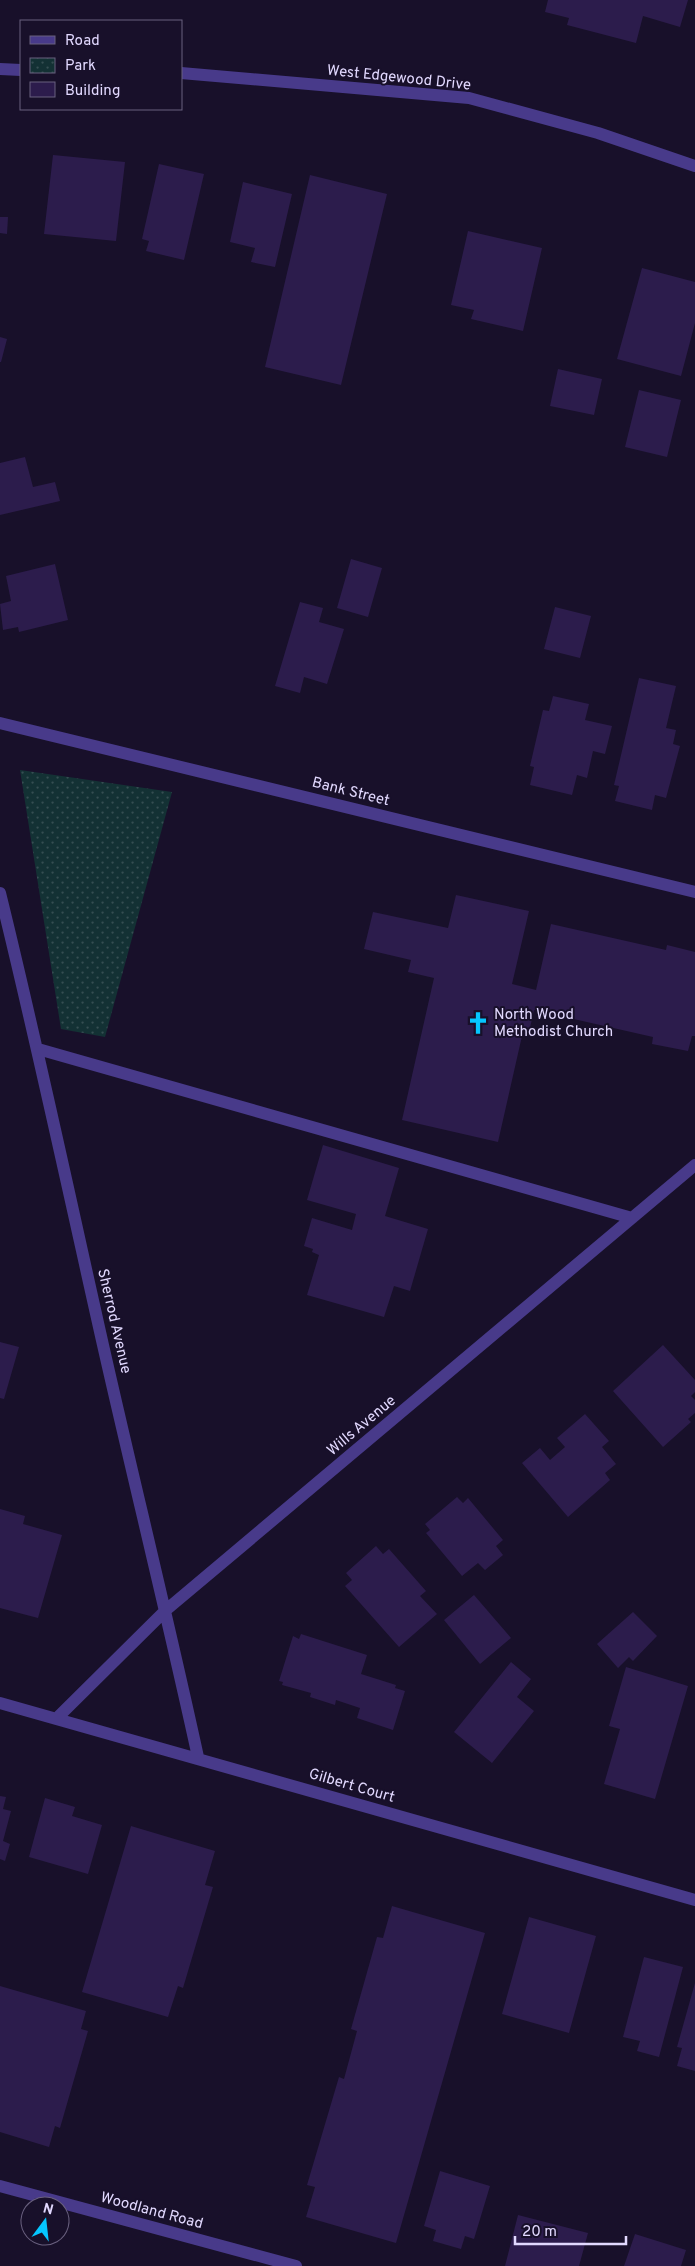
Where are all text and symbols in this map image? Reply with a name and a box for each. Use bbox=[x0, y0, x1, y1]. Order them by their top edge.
legend bbox=[20, 20, 182, 110]
text: Road bbox=[65, 32, 100, 51]
text: Park bbox=[65, 57, 96, 76]
street label: West Edgewood Drive bbox=[326, 61, 472, 96]
text: Building bbox=[65, 82, 120, 101]
street label: Bank Street bbox=[310, 774, 391, 811]
place label: North Wood Methodist Church bbox=[494, 1006, 613, 1042]
church icon: North Wood Methodist Church bbox=[465, 1010, 491, 1036]
street label: Sherrod Avenue bbox=[92, 1267, 135, 1376]
street label: Wills Avenue bbox=[324, 1392, 400, 1461]
street label: Gilbert Court bbox=[306, 1765, 397, 1808]
street label: Woodland Road bbox=[98, 2189, 205, 2234]
north arrow bbox=[20, 2196, 70, 2246]
text: N bbox=[41, 2200, 55, 2219]
scale bar bbox=[515, 2214, 626, 2246]
text: 20 m bbox=[522, 2223, 557, 2242]

